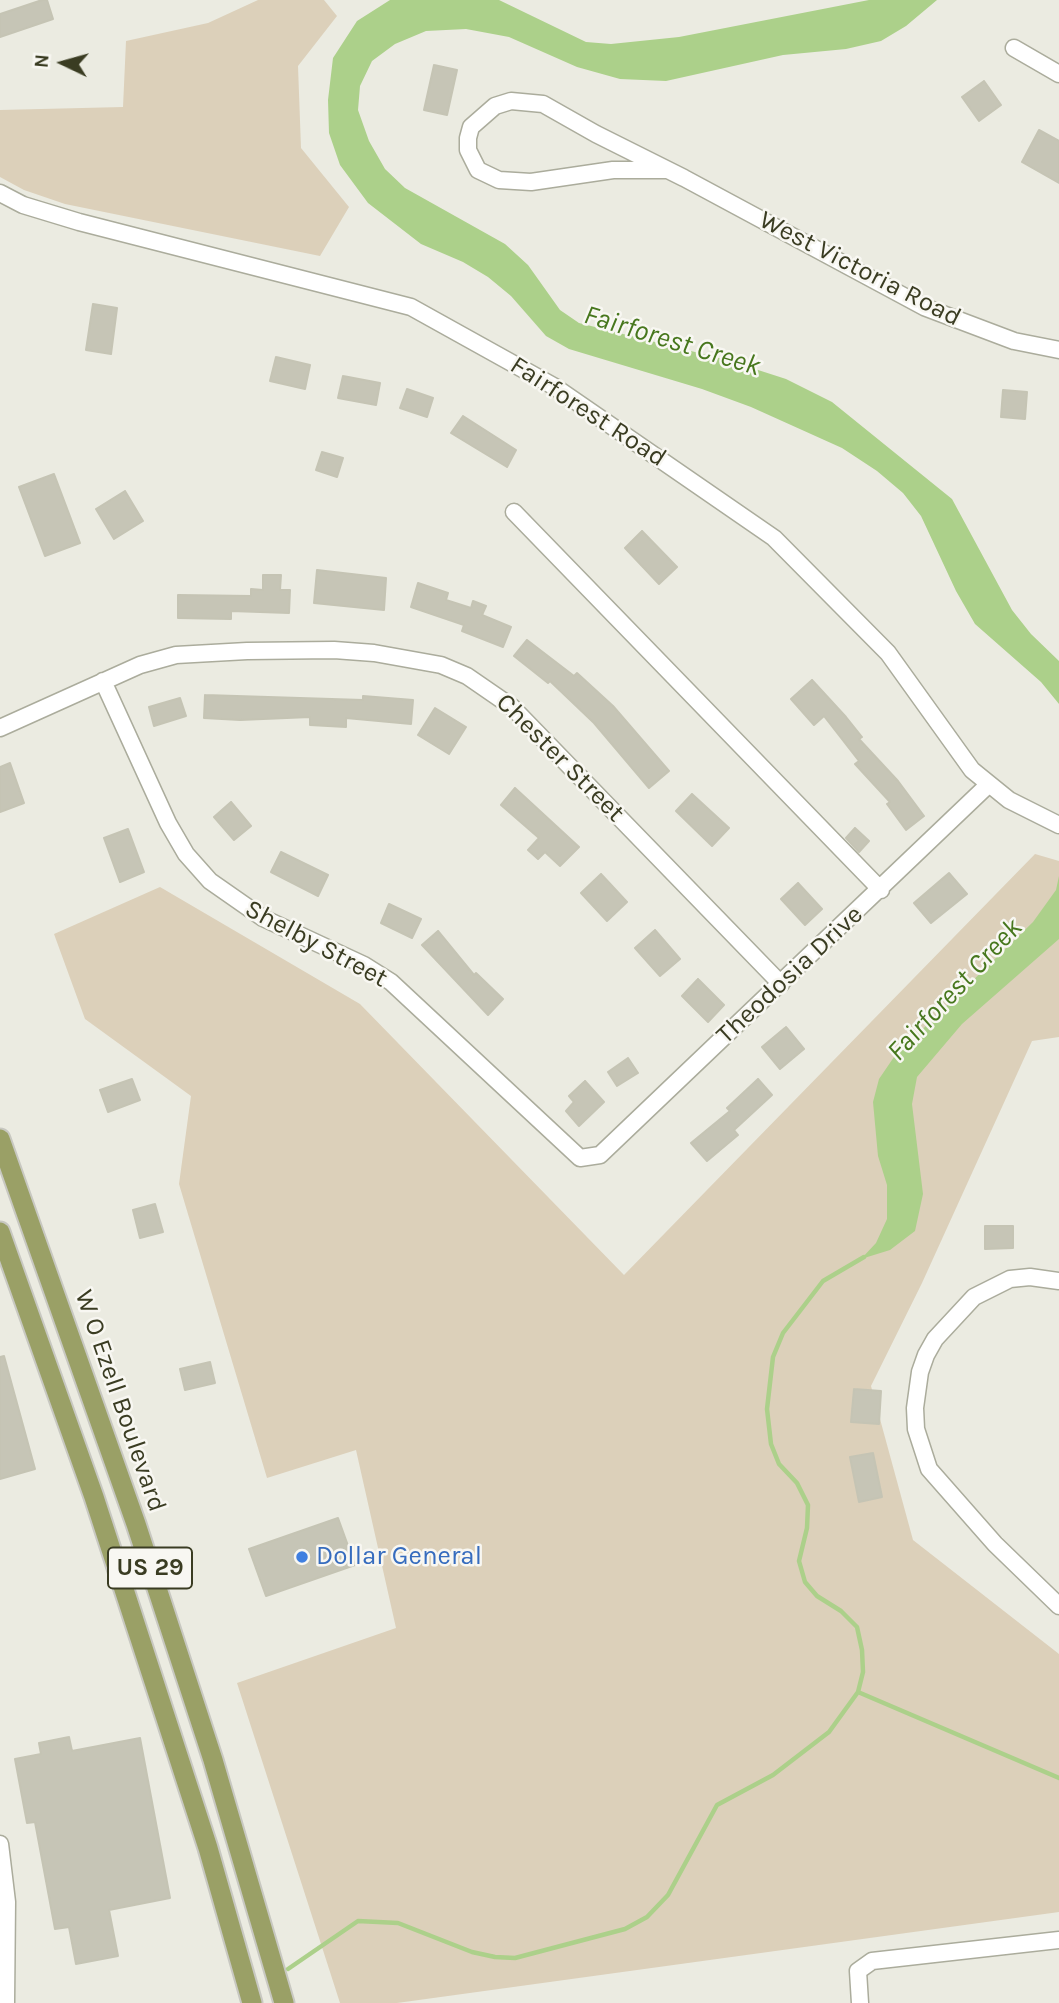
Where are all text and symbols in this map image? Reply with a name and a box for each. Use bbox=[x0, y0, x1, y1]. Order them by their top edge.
north arrow bbox=[28, 28, 98, 98]
text: N bbox=[31, 53, 54, 69]
street label: West Victoria Road bbox=[754, 205, 966, 333]
water label: Fairforest Creek bbox=[580, 298, 764, 384]
street label: Fairforest Road bbox=[504, 350, 672, 474]
street label: Chester Street bbox=[489, 687, 631, 829]
street label: Shelby Street bbox=[239, 893, 393, 995]
street label: Theodosia Drive bbox=[710, 899, 870, 1051]
water label: Fairforest Creek bbox=[880, 912, 1030, 1068]
street label: W O Ezell Boulevard bbox=[67, 1286, 173, 1516]
place label: Dollar General bbox=[316, 1541, 482, 1573]
road number: US 29 bbox=[108, 1548, 192, 1588]
marker: Dollar General bbox=[294, 1549, 310, 1565]

